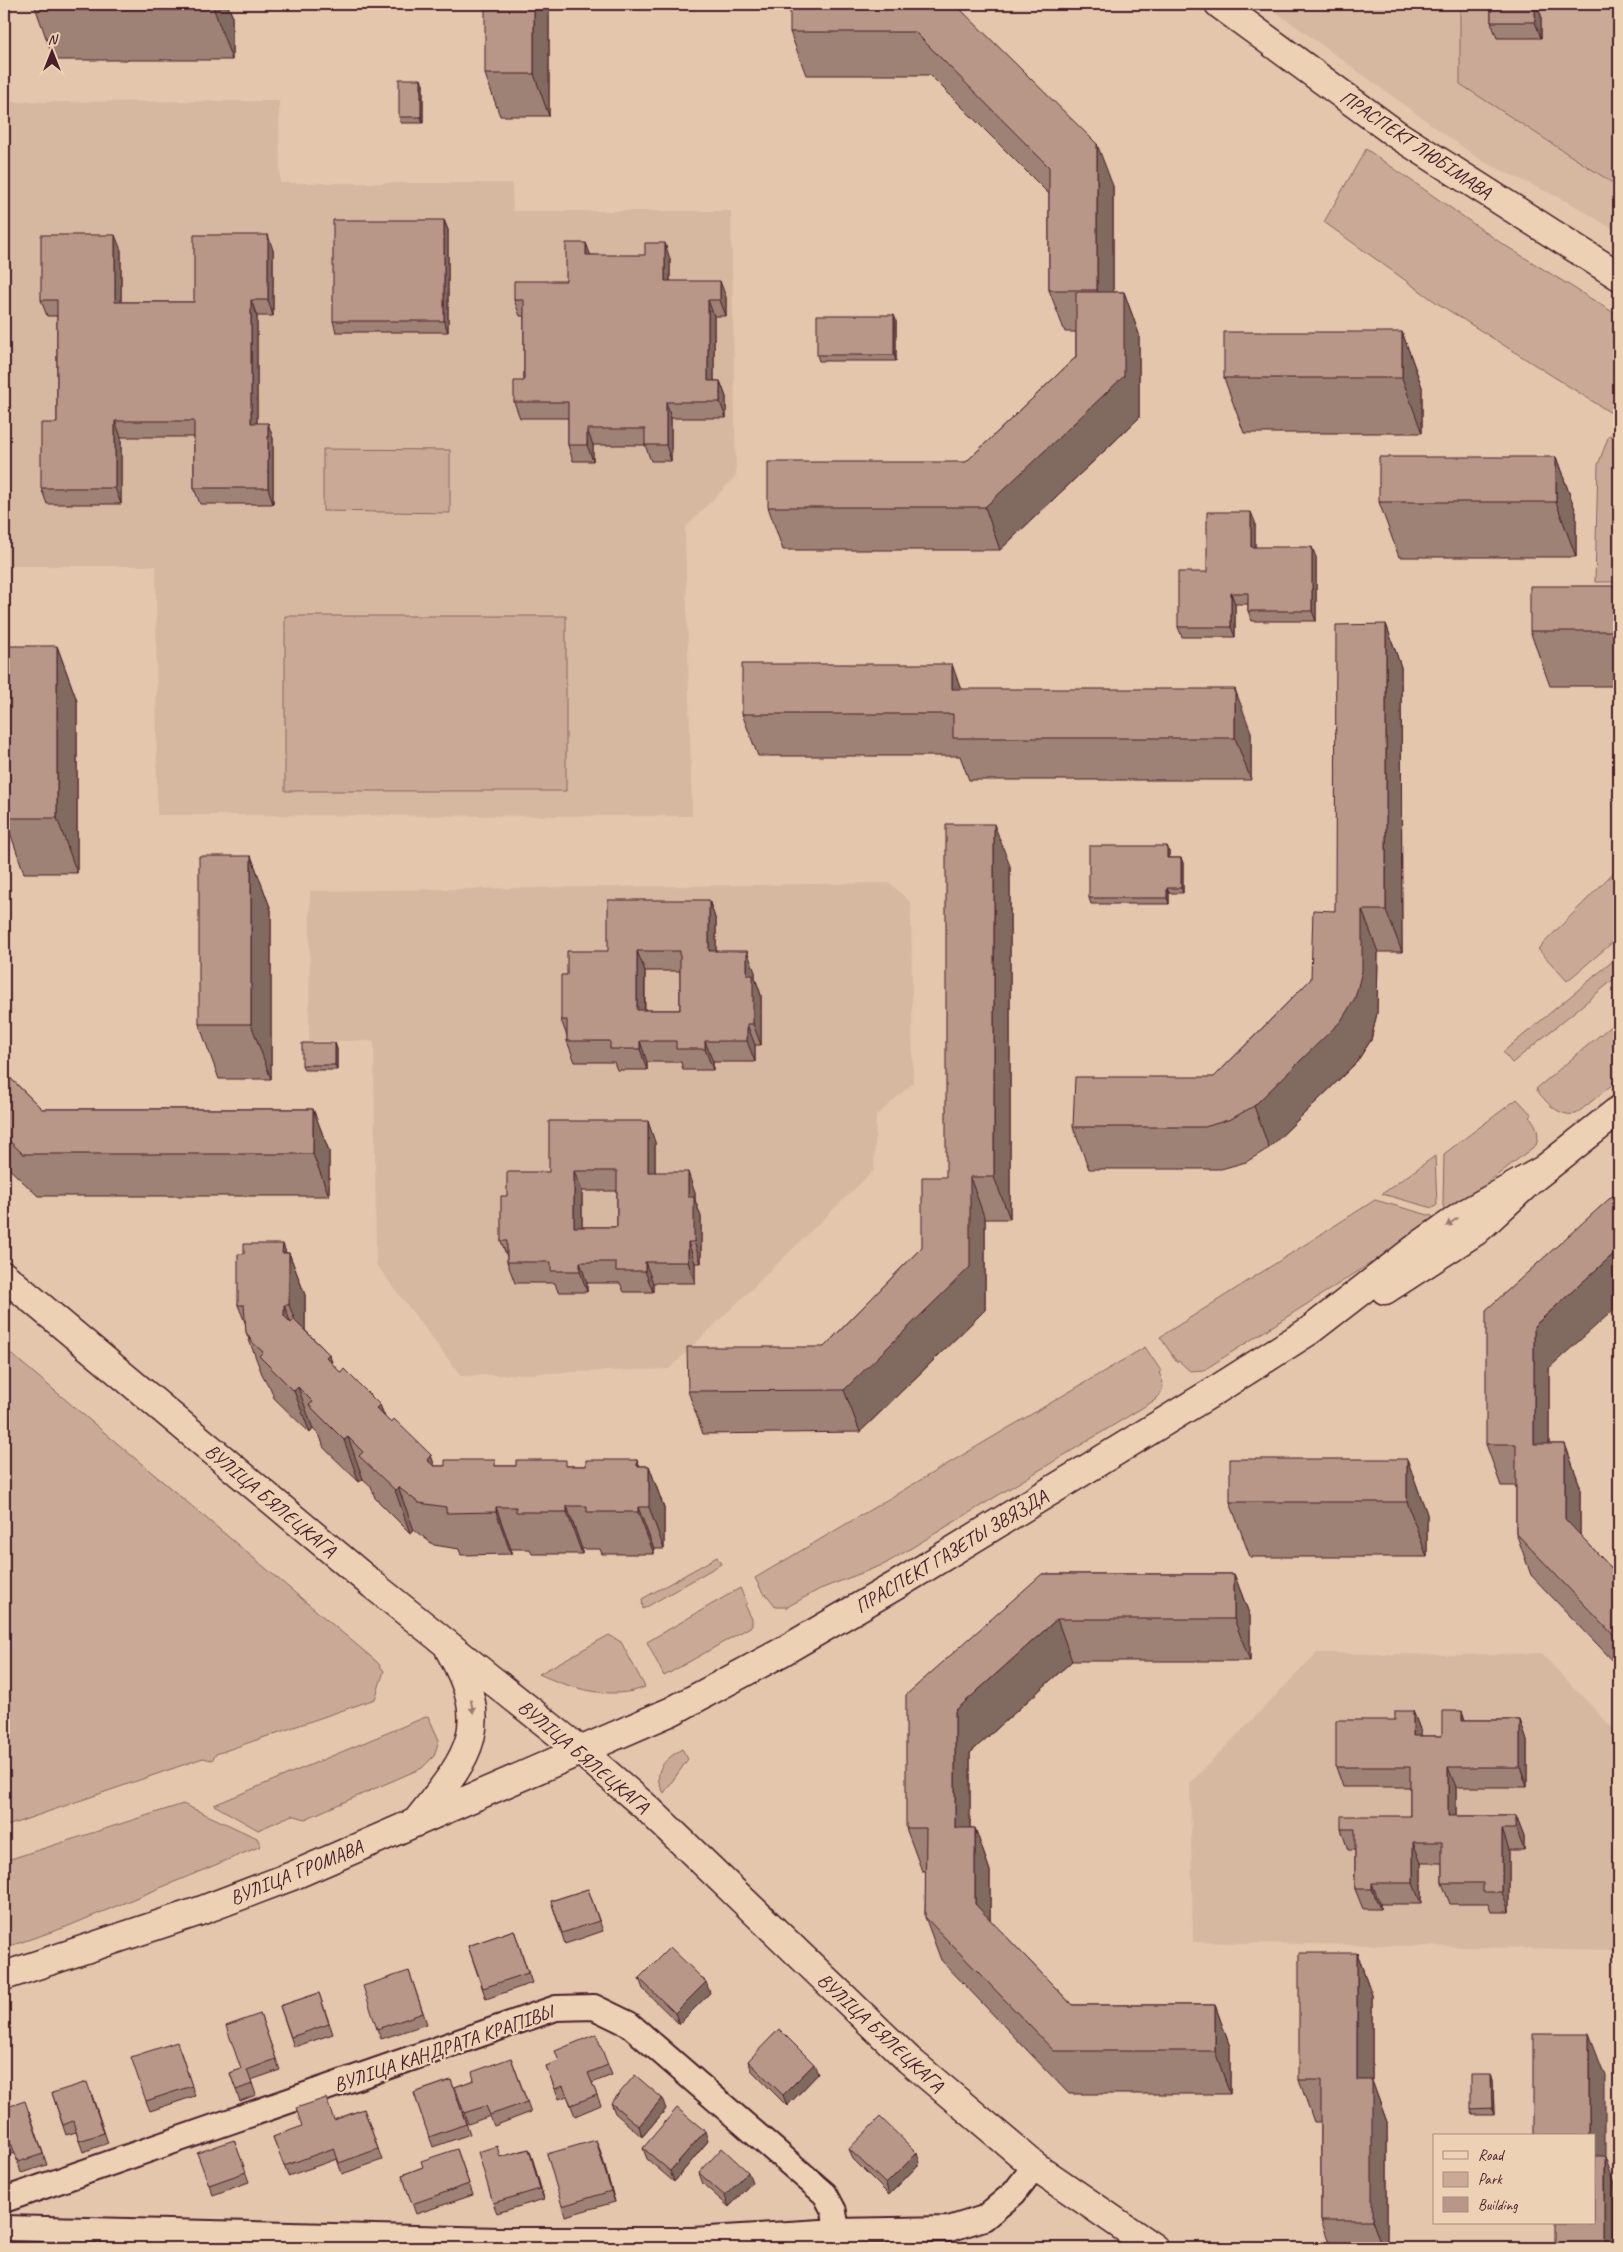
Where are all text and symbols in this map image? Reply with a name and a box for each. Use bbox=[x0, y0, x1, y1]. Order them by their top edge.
north arrow bbox=[28, 28, 78, 78]
text: N bbox=[48, 31, 59, 48]
street label: ПРАСПЕКТ ЛЮБІМАВА bbox=[1335, 84, 1497, 205]
one-way arrow bbox=[1445, 1217, 1459, 1227]
street label: ВУЛІЦА БЯЛЕЦКАГА bbox=[200, 1438, 342, 1563]
street label: ПРАСПЕКТ ГАЗЕТЫ ЗВЯЗДА bbox=[850, 1483, 1053, 1619]
street label: ВУЛІЦА БЯЛЕЦКАГА bbox=[513, 1694, 655, 1819]
one-way arrow bbox=[468, 1698, 476, 1714]
street label: ВУЛІЦА ГРОМАВА bbox=[226, 1834, 367, 1911]
street label: ВУЛІЦА БЯЛЕЦКАГА bbox=[812, 1967, 950, 2098]
street label: ВУЛІЦА КАНДРАТА КРАПІВЫ bbox=[330, 1998, 559, 2098]
legend bbox=[1433, 2134, 1596, 2224]
text: Road bbox=[1478, 2146, 1505, 2165]
text: Park bbox=[1478, 2170, 1503, 2189]
text: Building bbox=[1478, 2196, 1518, 2215]

